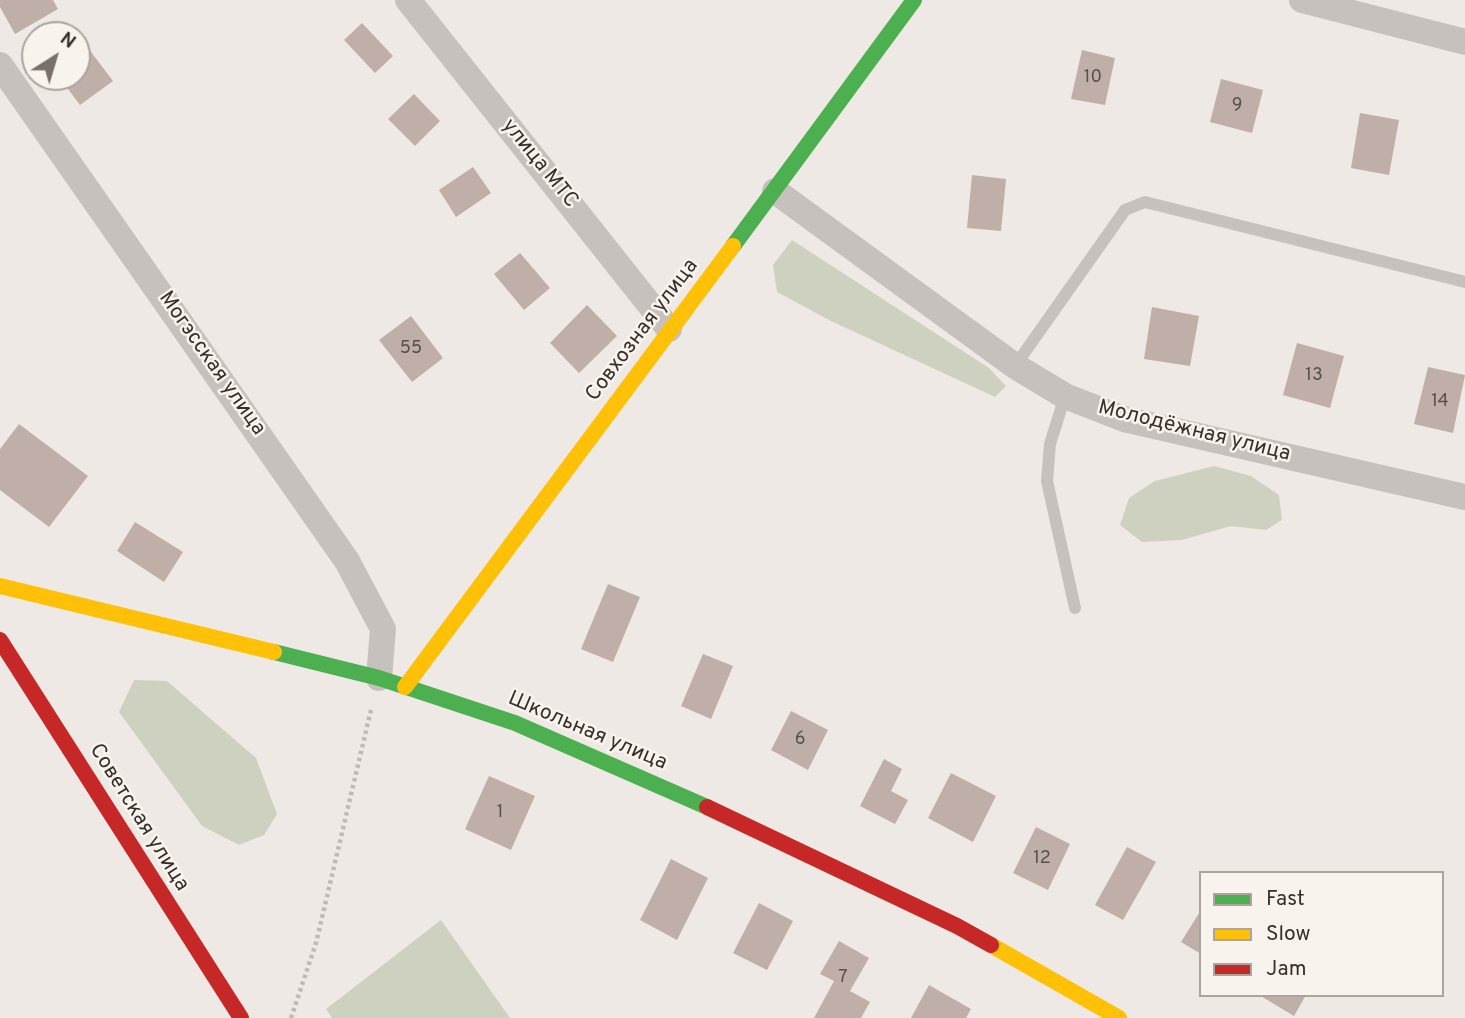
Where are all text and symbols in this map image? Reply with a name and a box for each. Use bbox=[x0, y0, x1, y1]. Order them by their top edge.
north arrow bbox=[21, 21, 91, 91]
text: N bbox=[55, 27, 80, 55]
house number: 10 bbox=[1084, 67, 1102, 89]
house number: 9 bbox=[1232, 95, 1242, 117]
street label: улица МТС bbox=[496, 114, 582, 214]
street label: Совхозная улица bbox=[581, 255, 705, 407]
street label: Могэсская улица bbox=[152, 287, 270, 441]
house number: 55 bbox=[400, 338, 422, 360]
house number: 13 bbox=[1305, 365, 1323, 387]
house number: 14 bbox=[1431, 391, 1449, 413]
street label: Молодёжная улица bbox=[1095, 396, 1293, 468]
street label: Школьная улица bbox=[504, 687, 670, 777]
house number: 6 bbox=[795, 729, 805, 751]
street label: Советская улица bbox=[82, 740, 194, 896]
house number: 1 bbox=[497, 802, 503, 824]
house number: 12 bbox=[1033, 848, 1051, 870]
legend bbox=[1199, 871, 1444, 997]
text: Fast bbox=[1266, 886, 1305, 913]
text: Slow bbox=[1266, 921, 1311, 948]
text: Jam bbox=[1266, 956, 1307, 983]
house number: 7 bbox=[838, 967, 848, 989]

